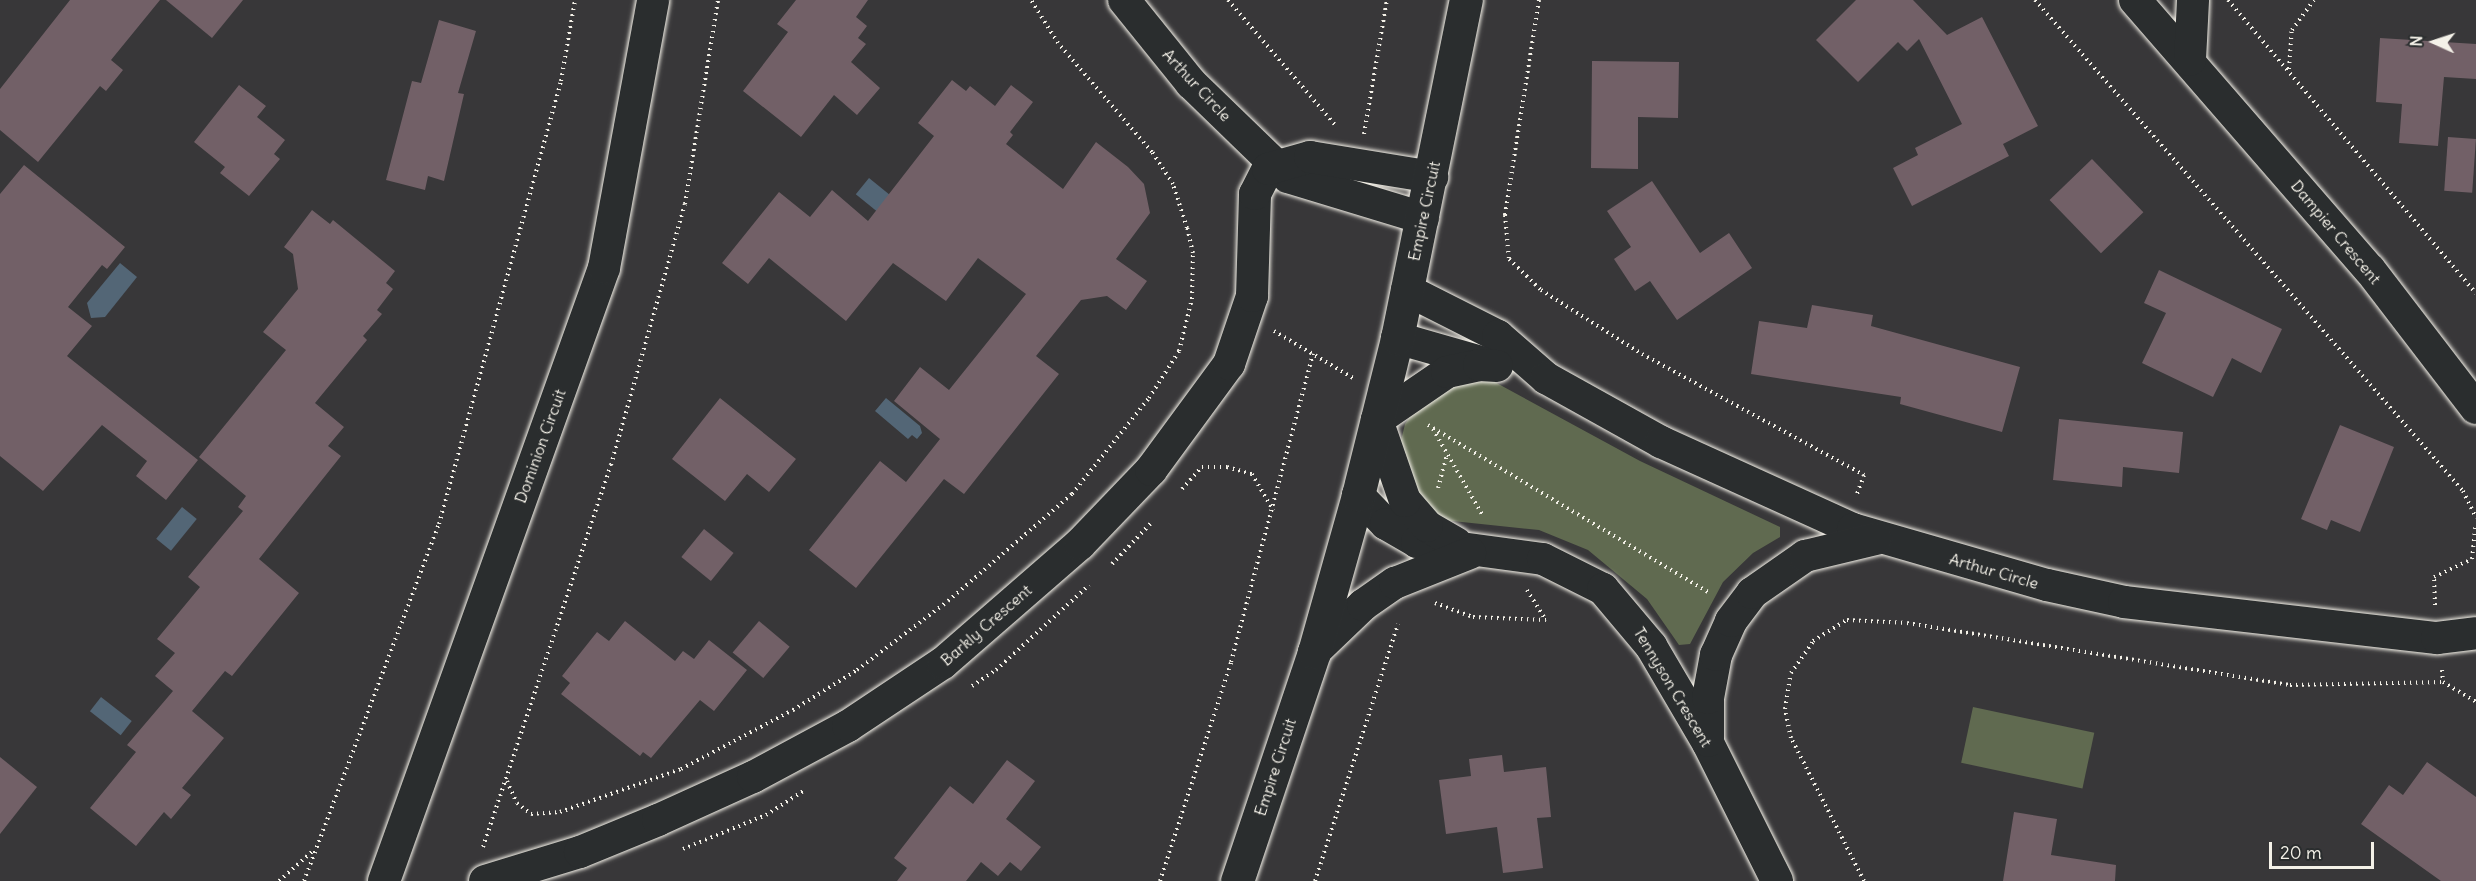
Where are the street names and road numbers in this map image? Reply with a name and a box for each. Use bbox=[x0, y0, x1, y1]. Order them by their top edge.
street label: Arthur Circle bbox=[1159, 45, 1235, 125]
street label: Empire Circuit bbox=[1404, 159, 1444, 263]
street label: Dampier Crescent bbox=[2287, 176, 2385, 288]
street label: Dominion Circuit bbox=[510, 386, 570, 506]
street label: Arthur Circle bbox=[1947, 549, 2041, 593]
street label: Barkly Crescent bbox=[937, 580, 1035, 670]
street label: Tennyson Crescent bbox=[1630, 624, 1716, 750]
street label: Empire Circuit bbox=[1250, 716, 1300, 818]

